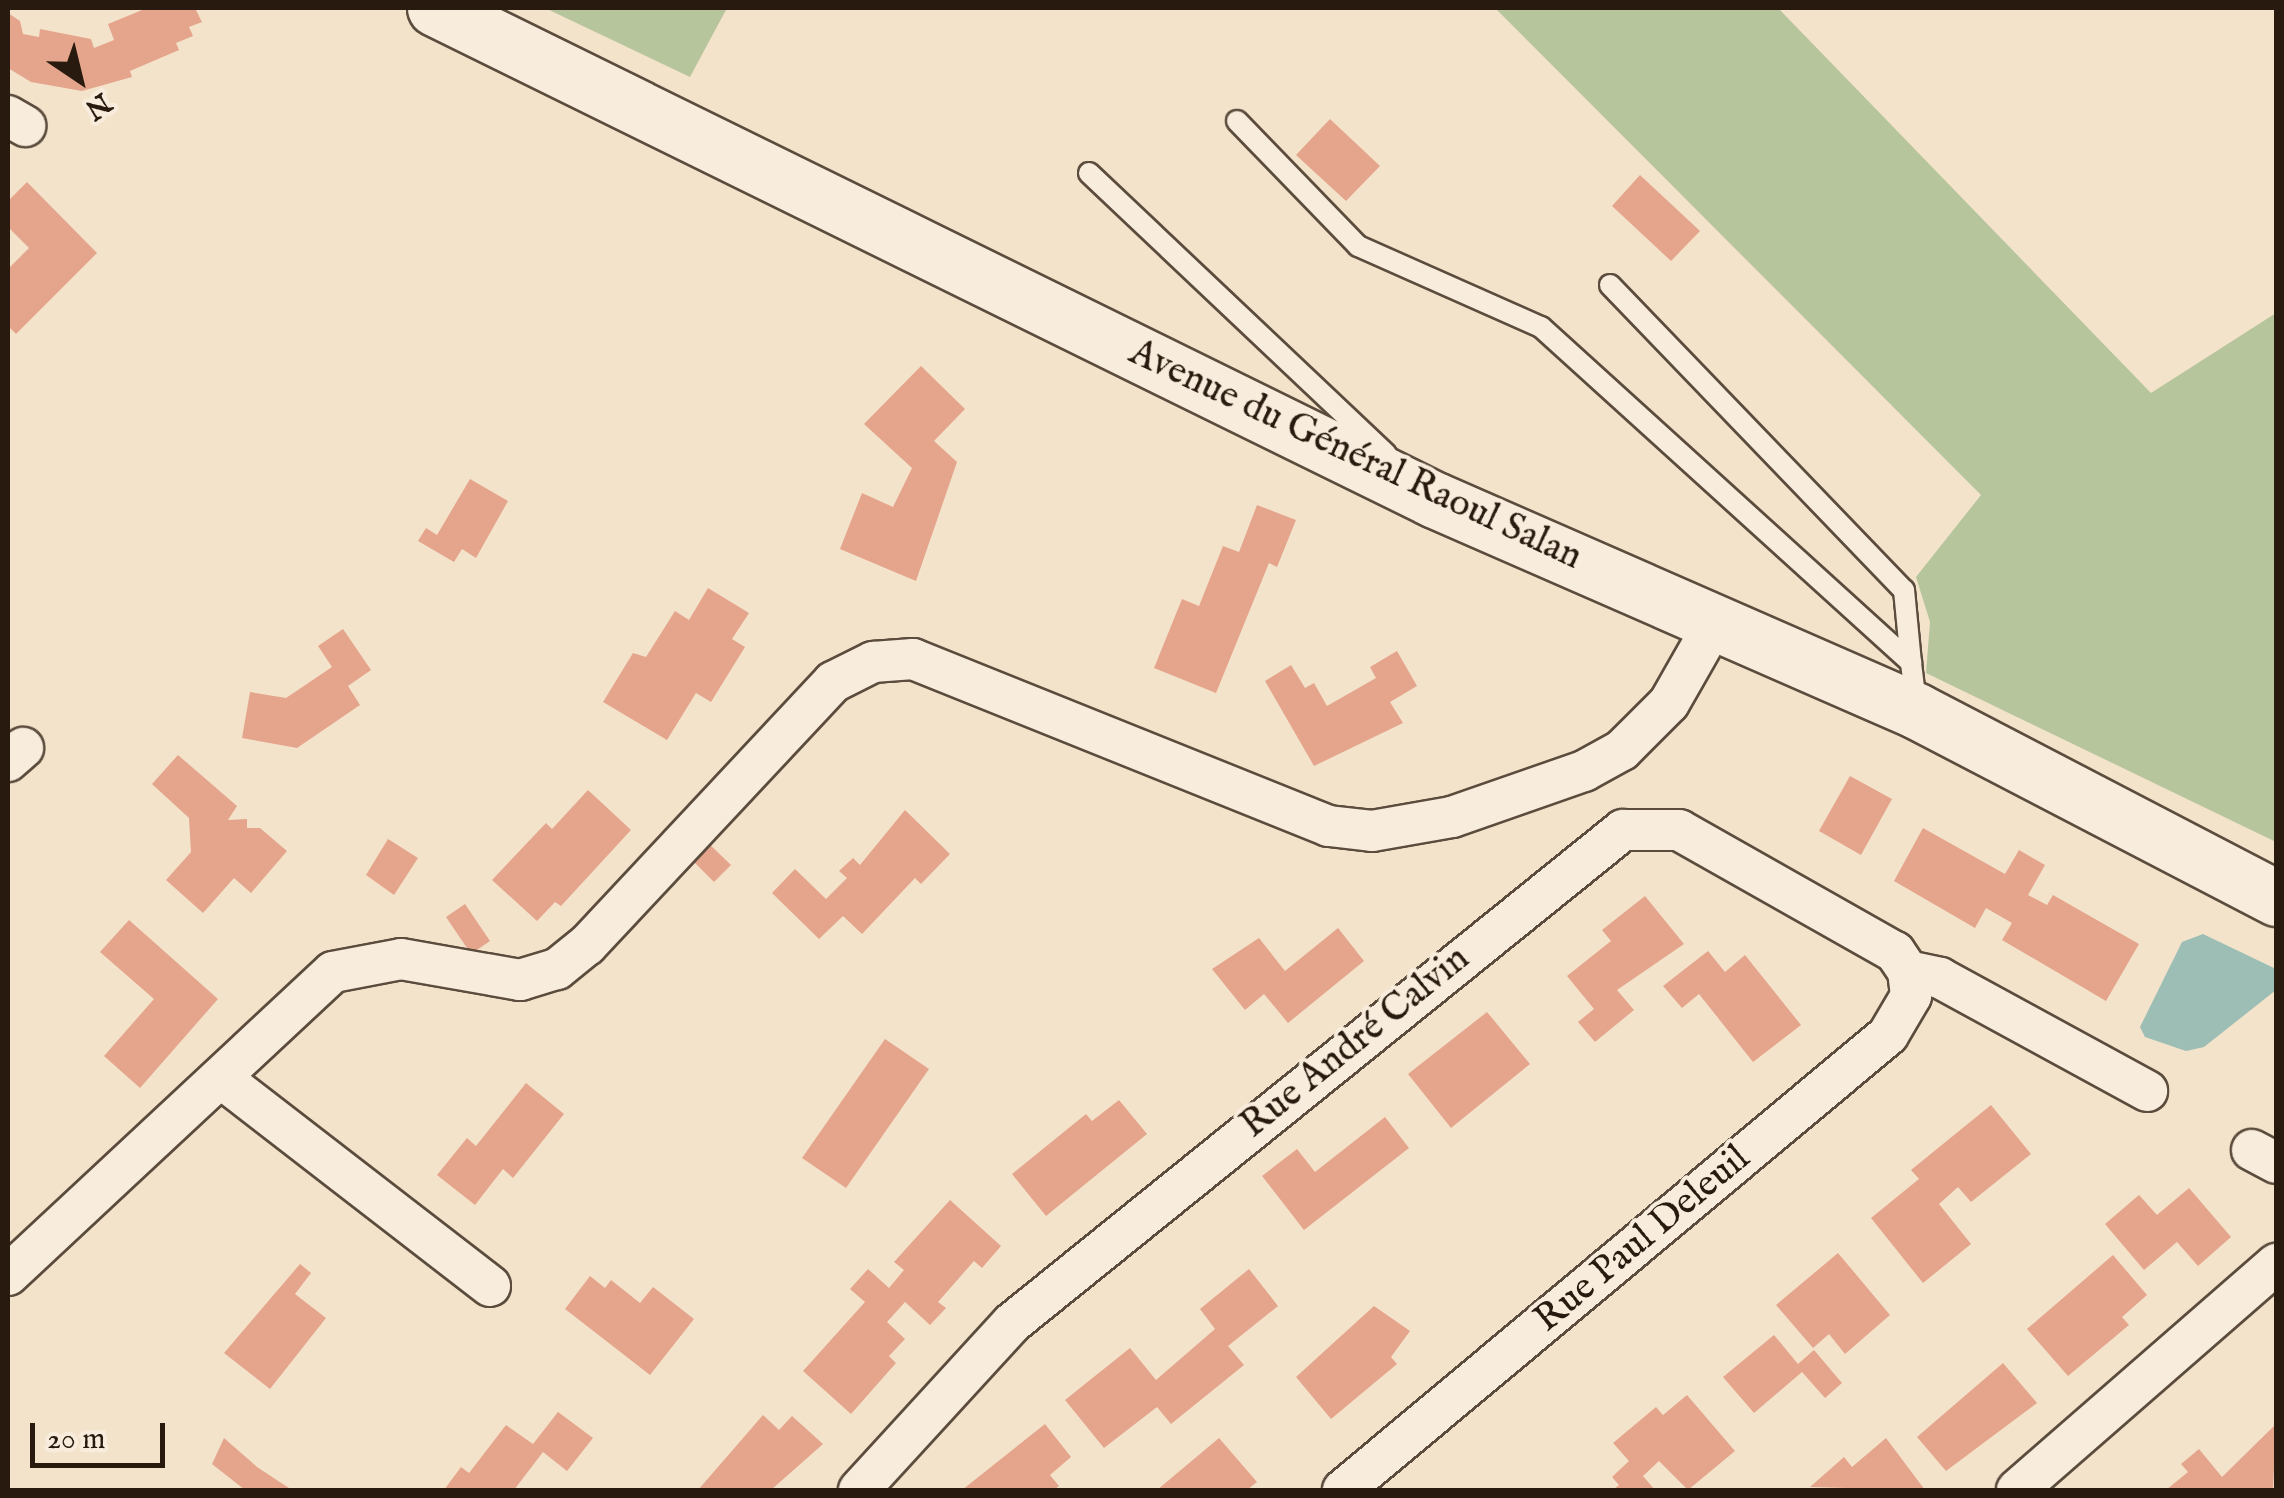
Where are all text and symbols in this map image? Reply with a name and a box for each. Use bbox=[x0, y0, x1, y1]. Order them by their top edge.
north arrow bbox=[30, 30, 130, 130]
text: N bbox=[78, 84, 117, 126]
street label: Avenue du Général Raoul Salan bbox=[1122, 331, 1588, 581]
street label: Rue André Calvin bbox=[1233, 937, 1479, 1149]
street label: Rue Paul Deleuil bbox=[1526, 1137, 1760, 1343]
scale bar bbox=[35, 1403, 170, 1465]
text: 20 m bbox=[47, 1421, 106, 1459]

